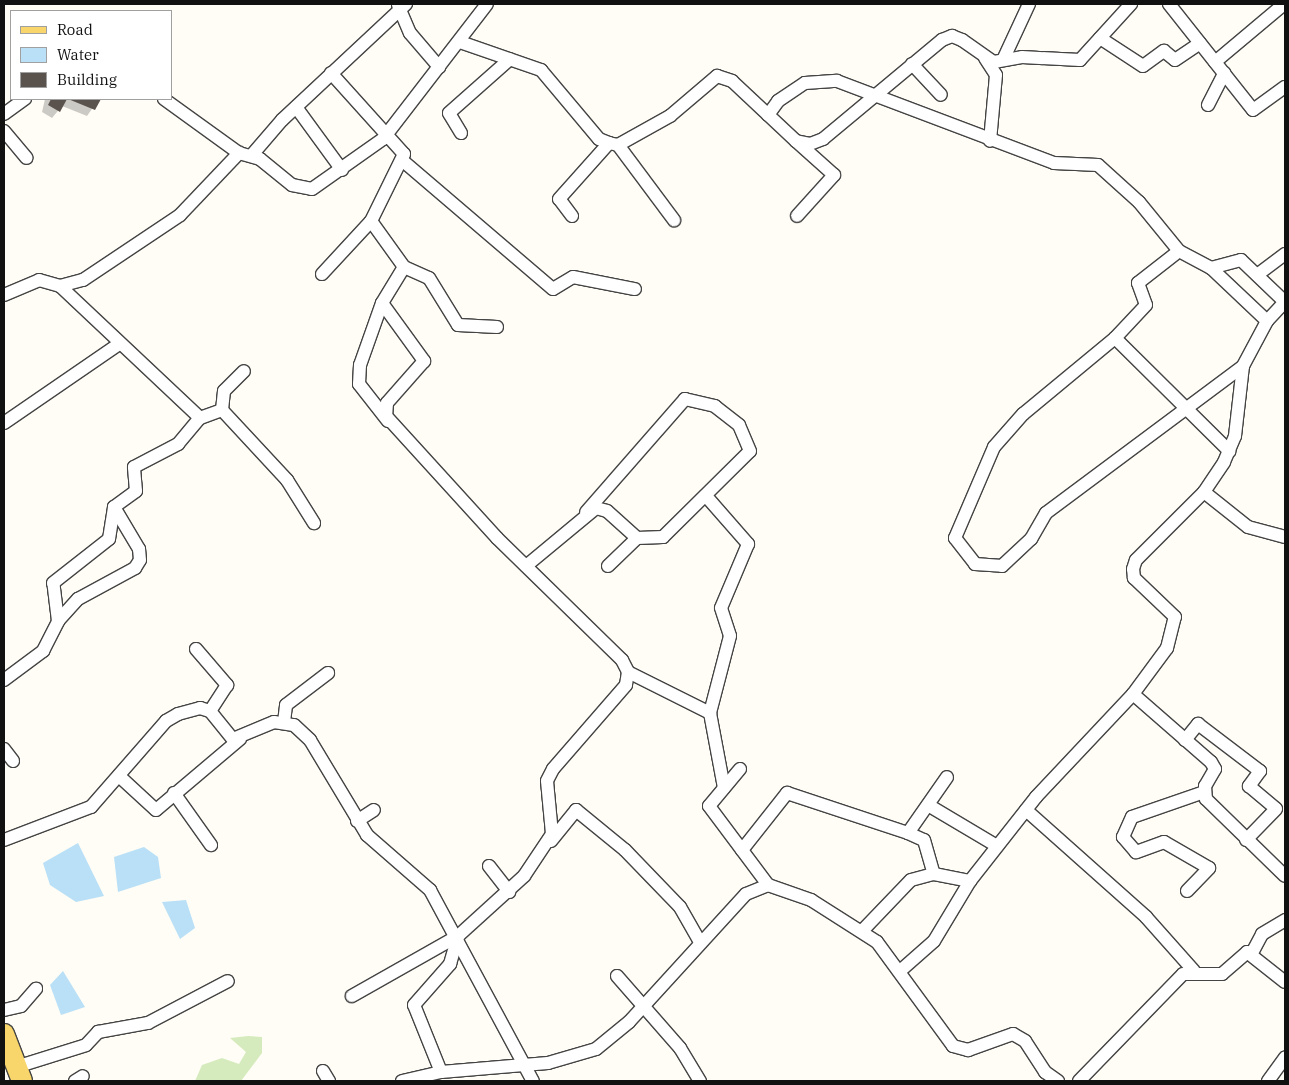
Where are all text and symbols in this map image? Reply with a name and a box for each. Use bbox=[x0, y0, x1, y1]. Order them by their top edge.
legend bbox=[10, 10, 172, 100]
text: Road bbox=[57, 20, 93, 39]
text: Water bbox=[57, 45, 99, 64]
text: Building bbox=[57, 70, 117, 89]

